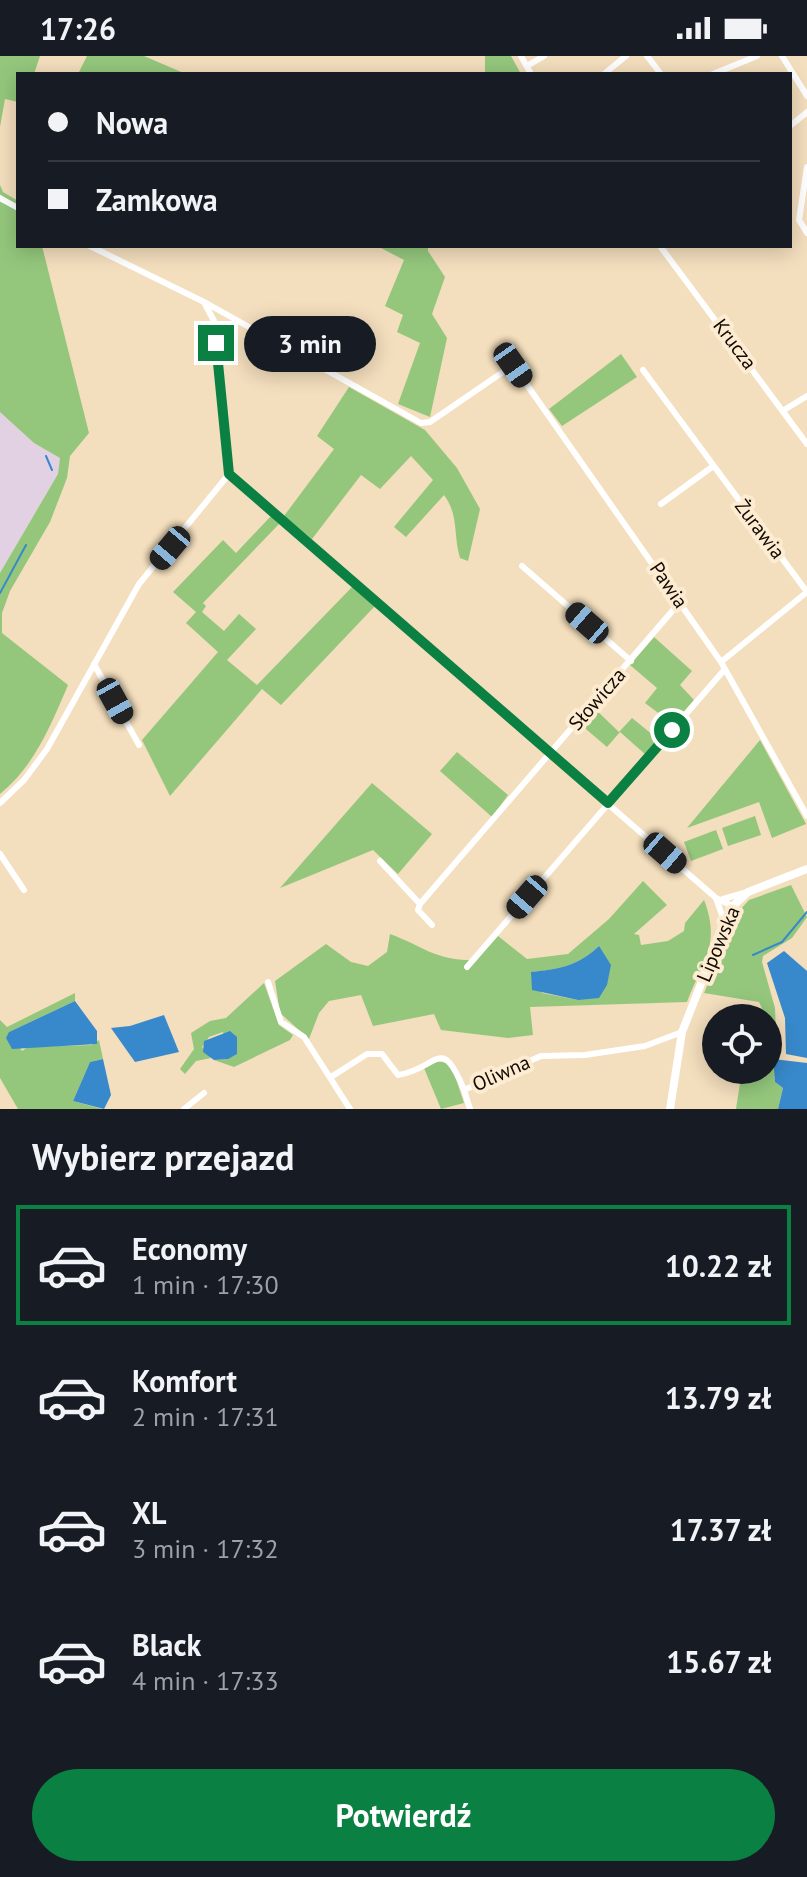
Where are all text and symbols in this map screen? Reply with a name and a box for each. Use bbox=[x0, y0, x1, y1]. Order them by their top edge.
text: 17:26 bbox=[40, 9, 116, 48]
text: Nowa bbox=[96, 103, 168, 142]
text: Zamkowa bbox=[96, 180, 218, 219]
street label: Krucza bbox=[708, 314, 762, 374]
callout: 3 min bbox=[244, 315, 376, 371]
route end bbox=[198, 325, 234, 361]
text: 3 min bbox=[278, 327, 342, 360]
car bbox=[489, 338, 537, 392]
street label: Żurawia bbox=[729, 494, 791, 564]
car bbox=[145, 522, 195, 574]
street label: Pawia bbox=[644, 557, 694, 613]
car bbox=[561, 598, 613, 648]
street label: Słowicza bbox=[563, 662, 631, 736]
car bbox=[93, 674, 137, 728]
route start bbox=[654, 712, 690, 748]
car bbox=[639, 828, 691, 878]
car bbox=[502, 871, 552, 923]
street label: Lipowska bbox=[690, 902, 746, 986]
map controls bbox=[702, 1004, 782, 1084]
button: locate bbox=[702, 1004, 782, 1084]
street label: Oliwna bbox=[468, 1049, 534, 1097]
text: Wybierz przejazd bbox=[32, 1133, 294, 1180]
icon: car bbox=[36, 1229, 108, 1301]
text: Economy bbox=[132, 1229, 247, 1268]
text: 10.22 zł bbox=[665, 1246, 771, 1285]
text: 1 min · 17:30 bbox=[132, 1268, 279, 1301]
icon: car bbox=[36, 1361, 108, 1433]
text: Komfort bbox=[132, 1361, 237, 1400]
text: 13.79 zł bbox=[665, 1378, 771, 1417]
text: 2 min · 17:31 bbox=[132, 1400, 279, 1433]
icon: car bbox=[36, 1493, 108, 1565]
text: XL bbox=[132, 1493, 166, 1532]
text: 17.37 zł bbox=[670, 1510, 771, 1549]
text: 3 min · 17:32 bbox=[132, 1532, 279, 1565]
icon: car bbox=[36, 1625, 108, 1697]
text: Black bbox=[132, 1625, 201, 1664]
text: 15.67 zł bbox=[666, 1642, 771, 1681]
text: 4 min · 17:33 bbox=[132, 1664, 279, 1697]
button: Potwierdź bbox=[32, 1769, 775, 1861]

